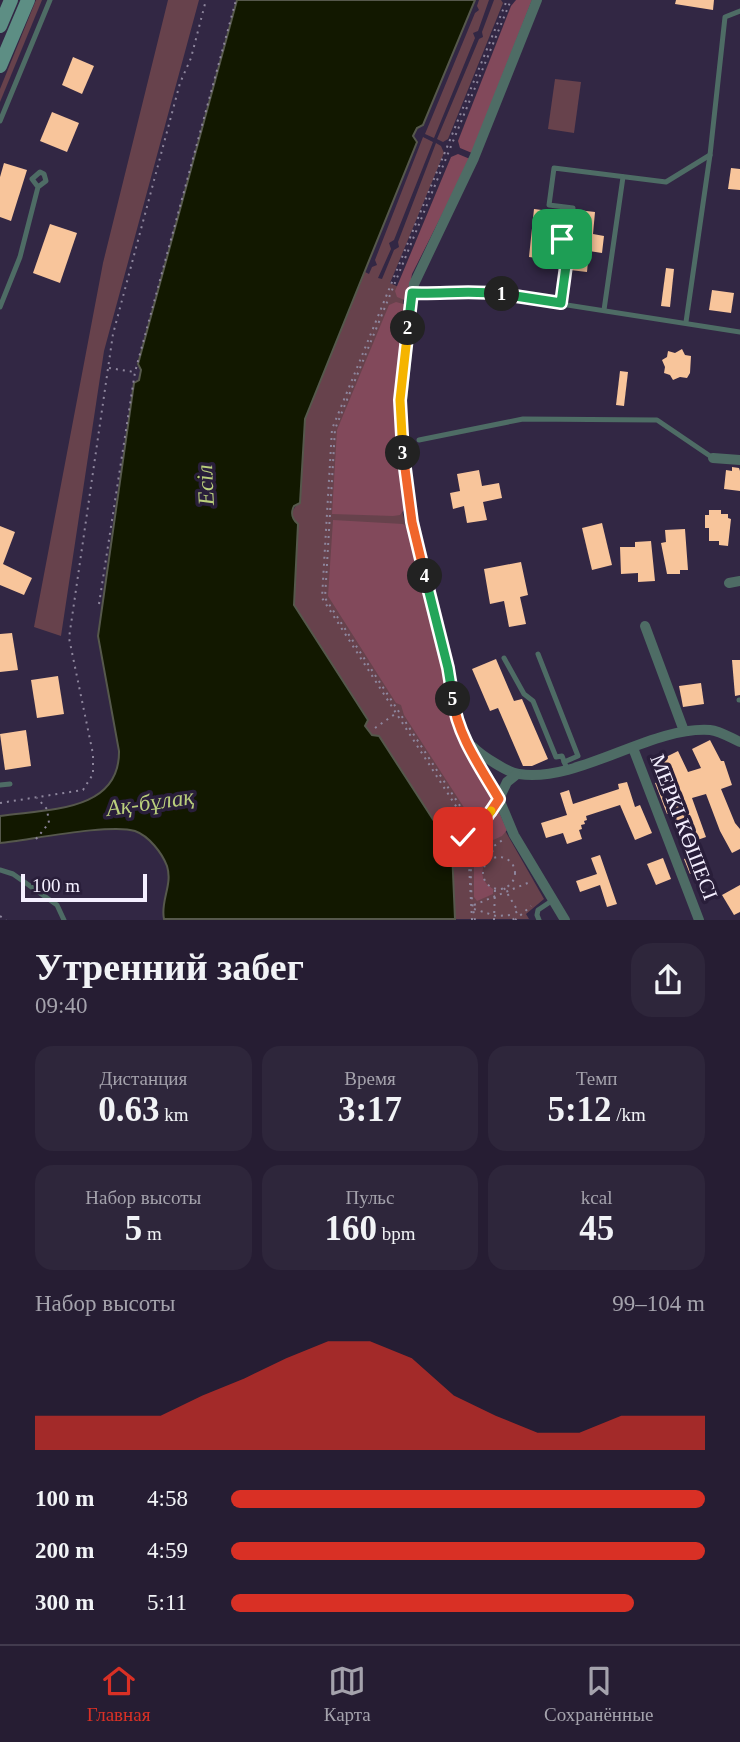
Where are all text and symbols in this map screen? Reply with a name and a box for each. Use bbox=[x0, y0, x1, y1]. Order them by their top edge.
pin bbox=[532, 209, 592, 269]
icon: arrive bbox=[543, 220, 581, 258]
pin: 1 bbox=[484, 276, 520, 312]
text: 1 bbox=[497, 283, 506, 304]
pin: 2 bbox=[390, 310, 426, 346]
text: 2 bbox=[403, 317, 412, 338]
pin: 3 bbox=[386, 435, 420, 470]
text: 3 bbox=[398, 442, 407, 463]
water label: Есіл bbox=[192, 464, 219, 507]
pin: 4 bbox=[408, 558, 442, 594]
text: 4 bbox=[420, 565, 429, 586]
pin: 5 bbox=[435, 682, 470, 716]
text: 5 bbox=[448, 688, 457, 709]
street label: МЕРКІ КӨШЕСІ bbox=[645, 751, 723, 903]
water label: Ақ-бұлақ bbox=[103, 784, 196, 821]
pin bbox=[433, 807, 493, 867]
icon: check bbox=[444, 818, 482, 856]
scale bar bbox=[21, 870, 147, 902]
text: 100 m bbox=[32, 875, 80, 896]
button: share bbox=[631, 943, 705, 1017]
text: Утренний забег bbox=[35, 946, 304, 988]
text: 09:40 bbox=[35, 993, 87, 1018]
text: Дистанция bbox=[99, 1068, 187, 1089]
text: Время bbox=[344, 1068, 396, 1089]
text: Темп bbox=[576, 1068, 617, 1089]
text: 0.63 bbox=[98, 1090, 159, 1129]
text: 3:17 bbox=[338, 1090, 402, 1129]
text: 5:12 bbox=[547, 1090, 612, 1129]
text: km bbox=[159, 1104, 188, 1125]
text: /km bbox=[612, 1104, 646, 1125]
text: Набор высоты bbox=[85, 1187, 201, 1208]
text: Пульс bbox=[346, 1187, 394, 1208]
text: kcal bbox=[581, 1187, 612, 1208]
text: 5 bbox=[125, 1209, 142, 1248]
text: 160 bbox=[324, 1209, 377, 1248]
text: 45 bbox=[579, 1209, 614, 1248]
text: m bbox=[142, 1223, 162, 1244]
text: bpm bbox=[377, 1223, 416, 1244]
text: Набор высоты bbox=[35, 1291, 176, 1316]
text: 99–104 m bbox=[612, 1291, 705, 1316]
text: 100 m bbox=[35, 1486, 94, 1511]
text: 4:58 bbox=[147, 1486, 188, 1511]
text: 200 m bbox=[35, 1538, 94, 1563]
text: 4:59 bbox=[147, 1538, 188, 1563]
text: 300 m bbox=[35, 1590, 94, 1615]
text: 5:11 bbox=[147, 1590, 187, 1615]
tab: Главная bbox=[87, 1662, 150, 1726]
tab: Карта bbox=[324, 1662, 371, 1726]
tab: Сохранённые bbox=[544, 1662, 653, 1726]

